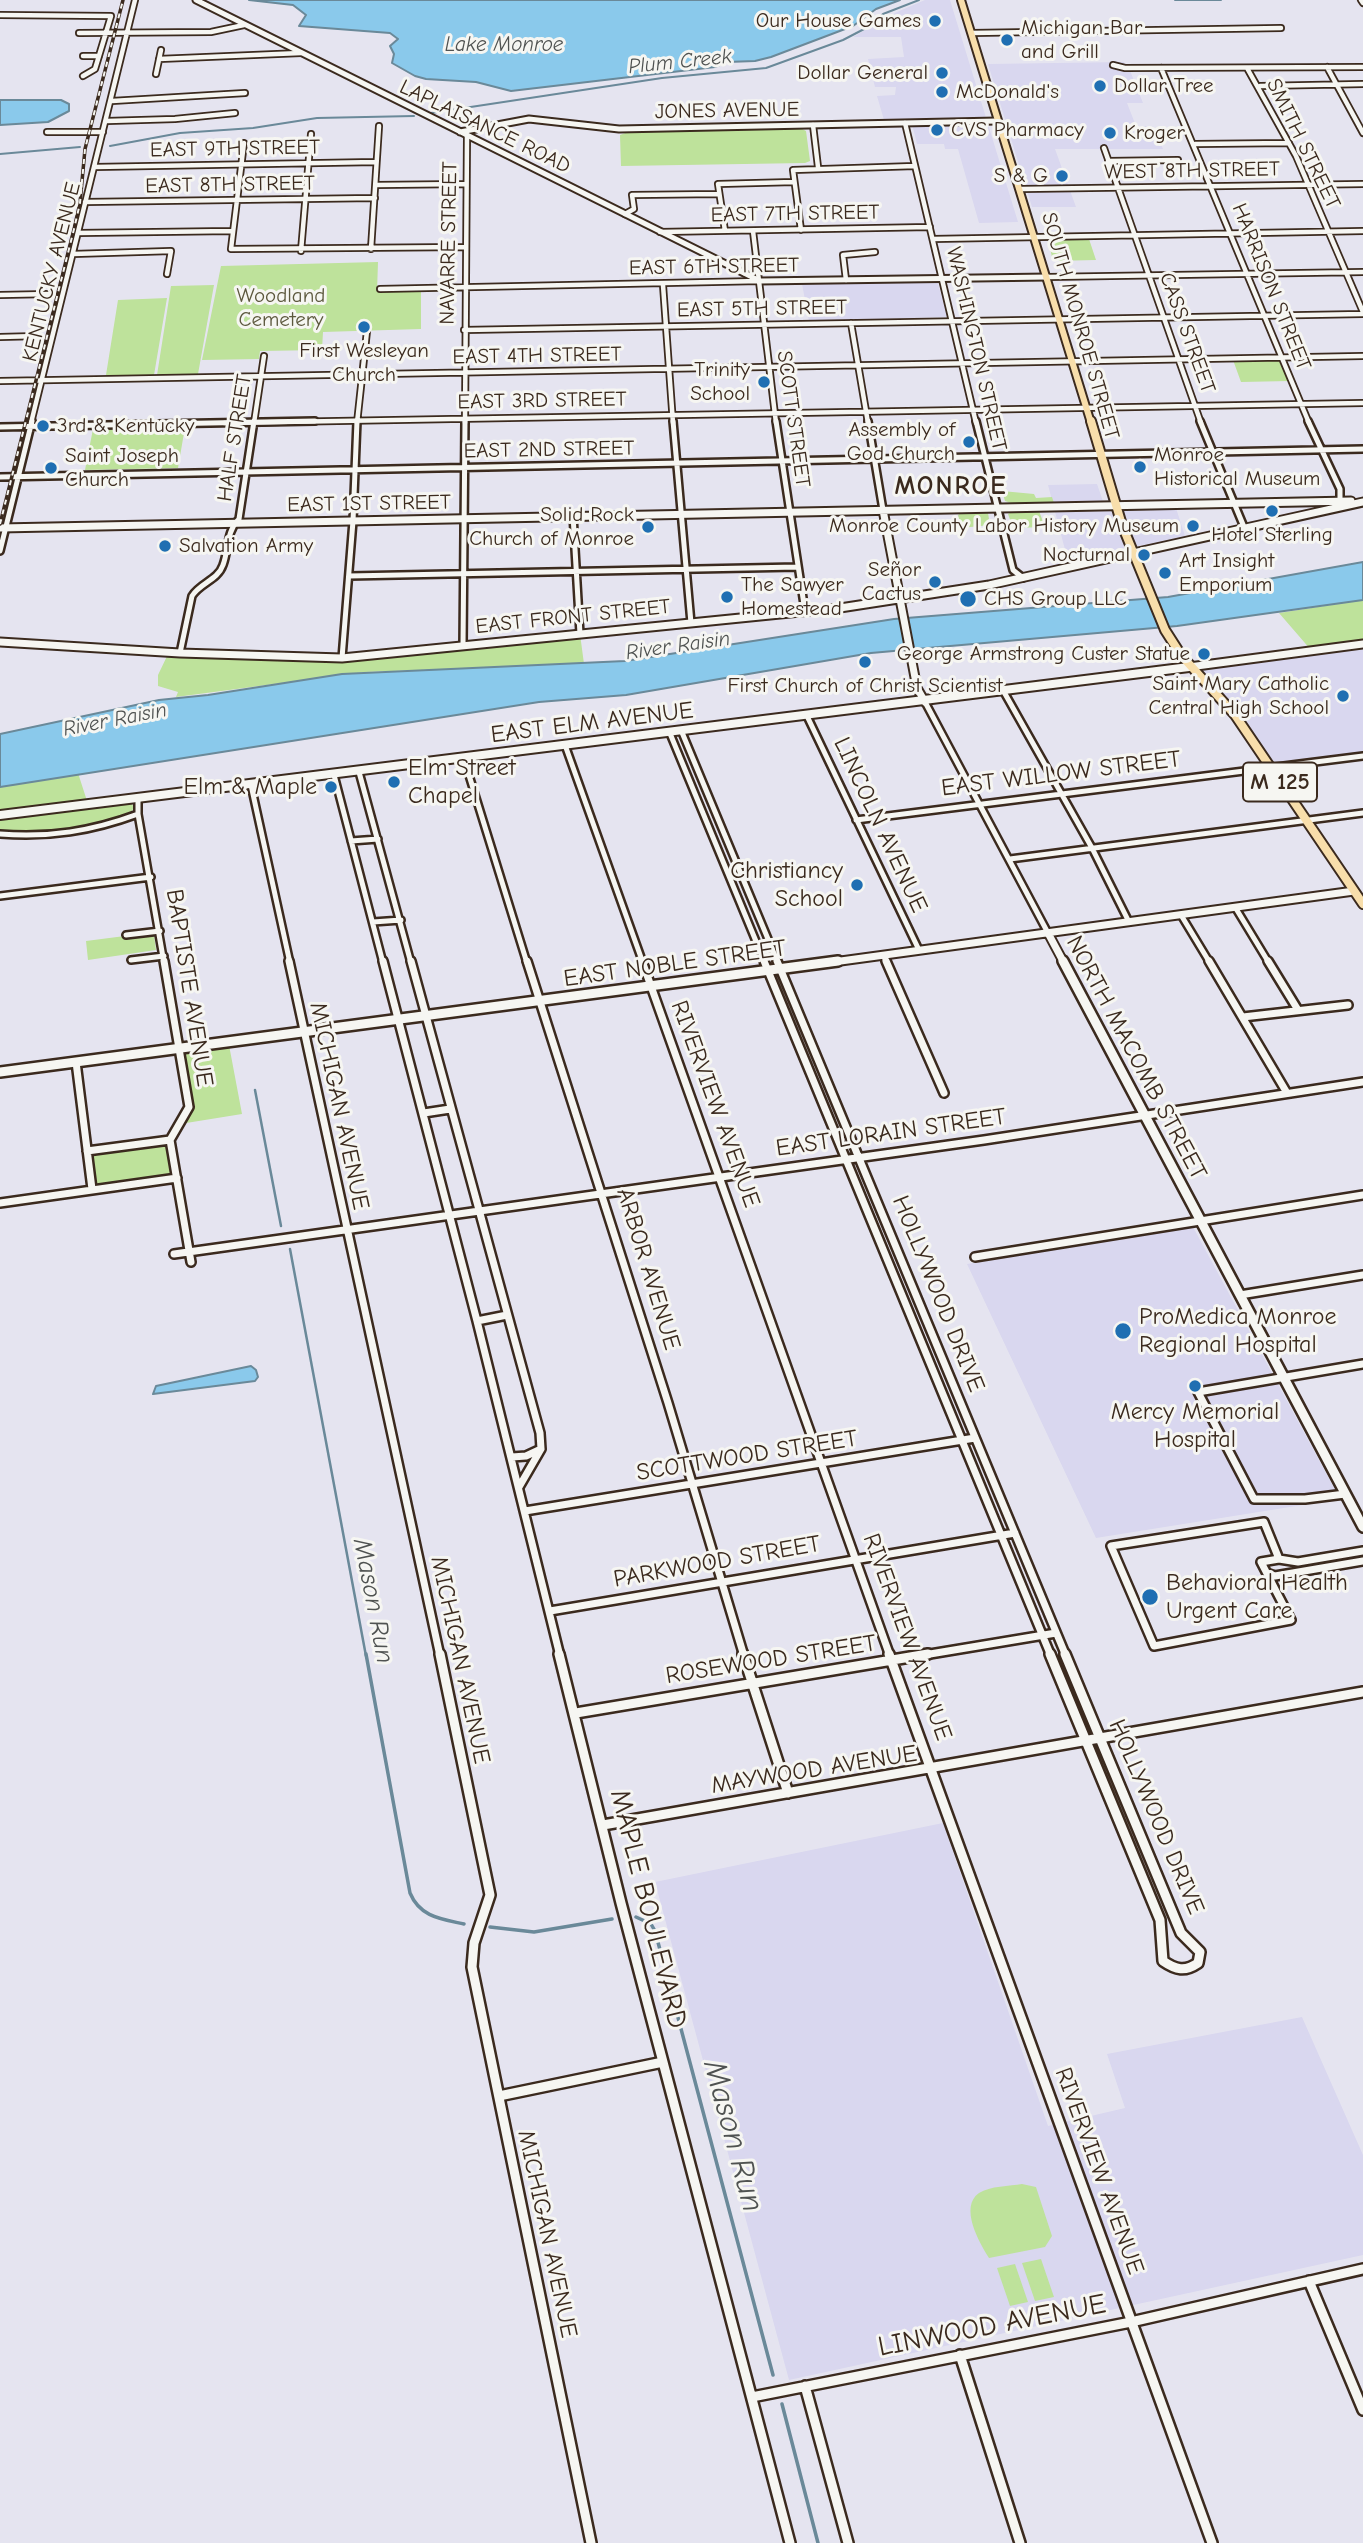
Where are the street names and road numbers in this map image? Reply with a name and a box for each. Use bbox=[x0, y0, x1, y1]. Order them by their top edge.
street label: LAPLAISANCE ROAD bbox=[395, 75, 575, 179]
street label: SMITH STREET bbox=[1261, 75, 1345, 213]
street label: JONES AVENUE bbox=[655, 97, 799, 125]
street label: EAST 9TH STREET bbox=[150, 135, 320, 163]
street label: WEST 8TH STREET bbox=[1104, 157, 1280, 185]
street label: NAVARRE STREET bbox=[435, 161, 463, 325]
street label: EAST 8TH STREET bbox=[145, 171, 315, 199]
street label: KENTUCKY AVENUE bbox=[18, 180, 86, 364]
street label: EAST 7TH STREET bbox=[710, 200, 880, 228]
street label: HARRISON STREET bbox=[1226, 200, 1316, 374]
street label: SOUTH MONROE STREET bbox=[1036, 210, 1124, 442]
street label: WASHINGTON STREET bbox=[940, 245, 1012, 453]
street label: EAST 6TH STREET bbox=[629, 253, 799, 281]
street label: CASS STREET bbox=[1154, 269, 1220, 397]
street label: EAST 5TH STREET bbox=[677, 295, 847, 323]
street label: EAST 4TH STREET bbox=[452, 342, 622, 370]
street label: SCOTT STREET bbox=[771, 349, 815, 489]
street label: HALF STREET bbox=[213, 373, 257, 503]
street label: EAST 3RD STREET bbox=[457, 387, 627, 415]
street label: EAST 2ND STREET bbox=[463, 436, 635, 464]
street label: EAST 1ST STREET bbox=[287, 490, 451, 518]
street label: EAST FRONT STREET bbox=[474, 594, 672, 640]
street label: EAST ELM AVENUE bbox=[489, 696, 695, 750]
street label: LINCOLN AVENUE bbox=[827, 733, 933, 917]
street label: EAST WILLOW STREET bbox=[940, 745, 1182, 803]
road number: M 125 bbox=[1243, 762, 1317, 802]
street label: BAPTISTE AVENUE bbox=[159, 887, 219, 1089]
street label: NORTH MACOMB STREET bbox=[1059, 931, 1213, 1185]
street label: EAST NOBLE STREET bbox=[562, 934, 788, 994]
street label: RIVERVIEW AVENUE bbox=[664, 997, 766, 1211]
street label: MICHIGAN AVENUE bbox=[303, 999, 375, 1213]
street label: EAST LORAIN STREET bbox=[774, 1103, 1008, 1163]
street label: ARBOR AVENUE bbox=[610, 1184, 686, 1354]
street label: HOLLYWOOD DRIVE bbox=[885, 1192, 991, 1396]
street label: SCOTTWOOD STREET bbox=[635, 1424, 859, 1488]
street label: PARKWOOD STREET bbox=[611, 1530, 823, 1594]
street label: RIVERVIEW AVENUE bbox=[856, 1530, 958, 1744]
street label: MICHIGAN AVENUE bbox=[424, 1553, 496, 1767]
street label: ROSEWOOD STREET bbox=[664, 1629, 878, 1691]
street label: HOLLYWOOD DRIVE bbox=[1102, 1715, 1210, 1919]
street label: MAYWOOD AVENUE bbox=[709, 1740, 919, 1800]
street label: MAPLE BOULEVARD bbox=[602, 1786, 694, 2032]
street label: RIVERVIEW AVENUE bbox=[1048, 2064, 1150, 2278]
street label: MICHIGAN AVENUE bbox=[511, 2127, 583, 2341]
street label: LINWOOD AVENUE bbox=[875, 2287, 1109, 2365]

